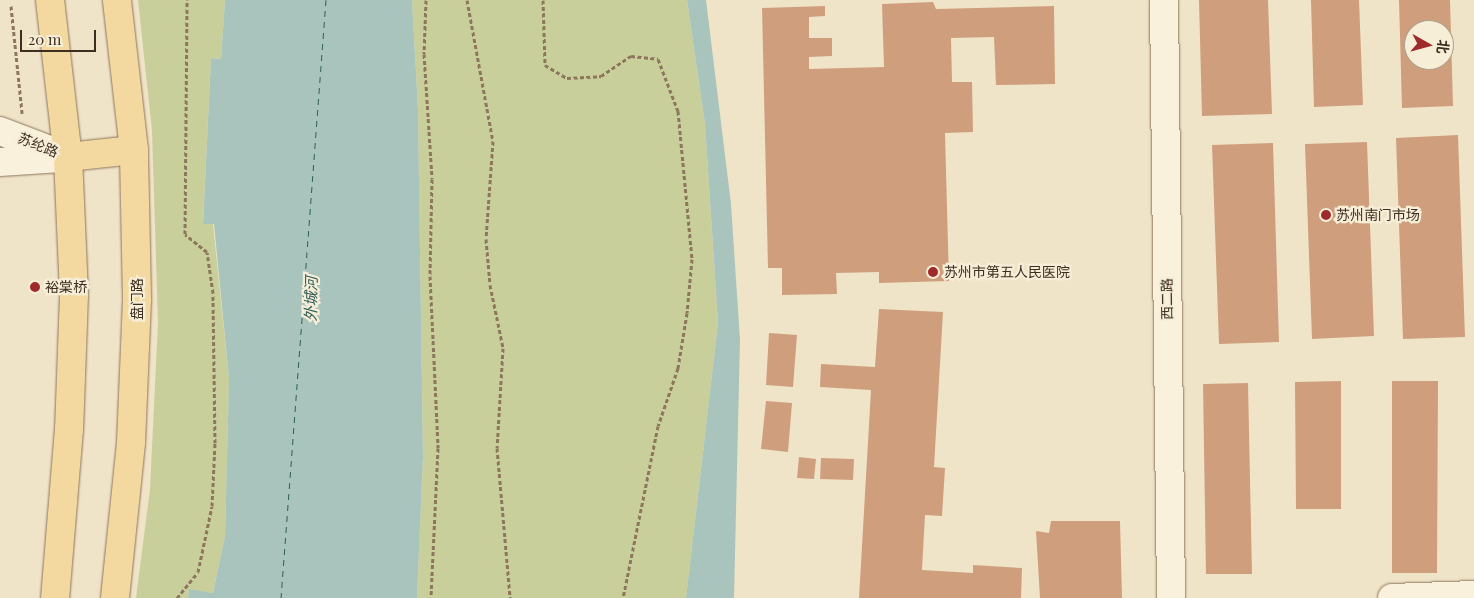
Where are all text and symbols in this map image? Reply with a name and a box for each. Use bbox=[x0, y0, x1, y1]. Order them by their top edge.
scale bar bbox=[22, 20, 99, 52]
north arrow bbox=[1404, 20, 1454, 70]
text: 20 m bbox=[28, 29, 61, 49]
text: 北 bbox=[1433, 39, 1454, 55]
street label: 苏纶路 bbox=[15, 129, 61, 161]
place label: 苏州南门市场 bbox=[1336, 207, 1420, 223]
marker: 苏州南门市场 bbox=[1320, 209, 1332, 221]
place label: 苏州市第五人民医院 bbox=[944, 264, 1070, 280]
marker: 苏州市第五人民医院 bbox=[926, 265, 940, 279]
water label: 外城河 bbox=[302, 276, 320, 322]
street label: 盘门路 bbox=[129, 278, 145, 320]
street label: 西二路 bbox=[1158, 278, 1176, 320]
place label: 裕棠桥 bbox=[45, 279, 87, 295]
marker: 裕棠桥 bbox=[29, 281, 41, 293]

